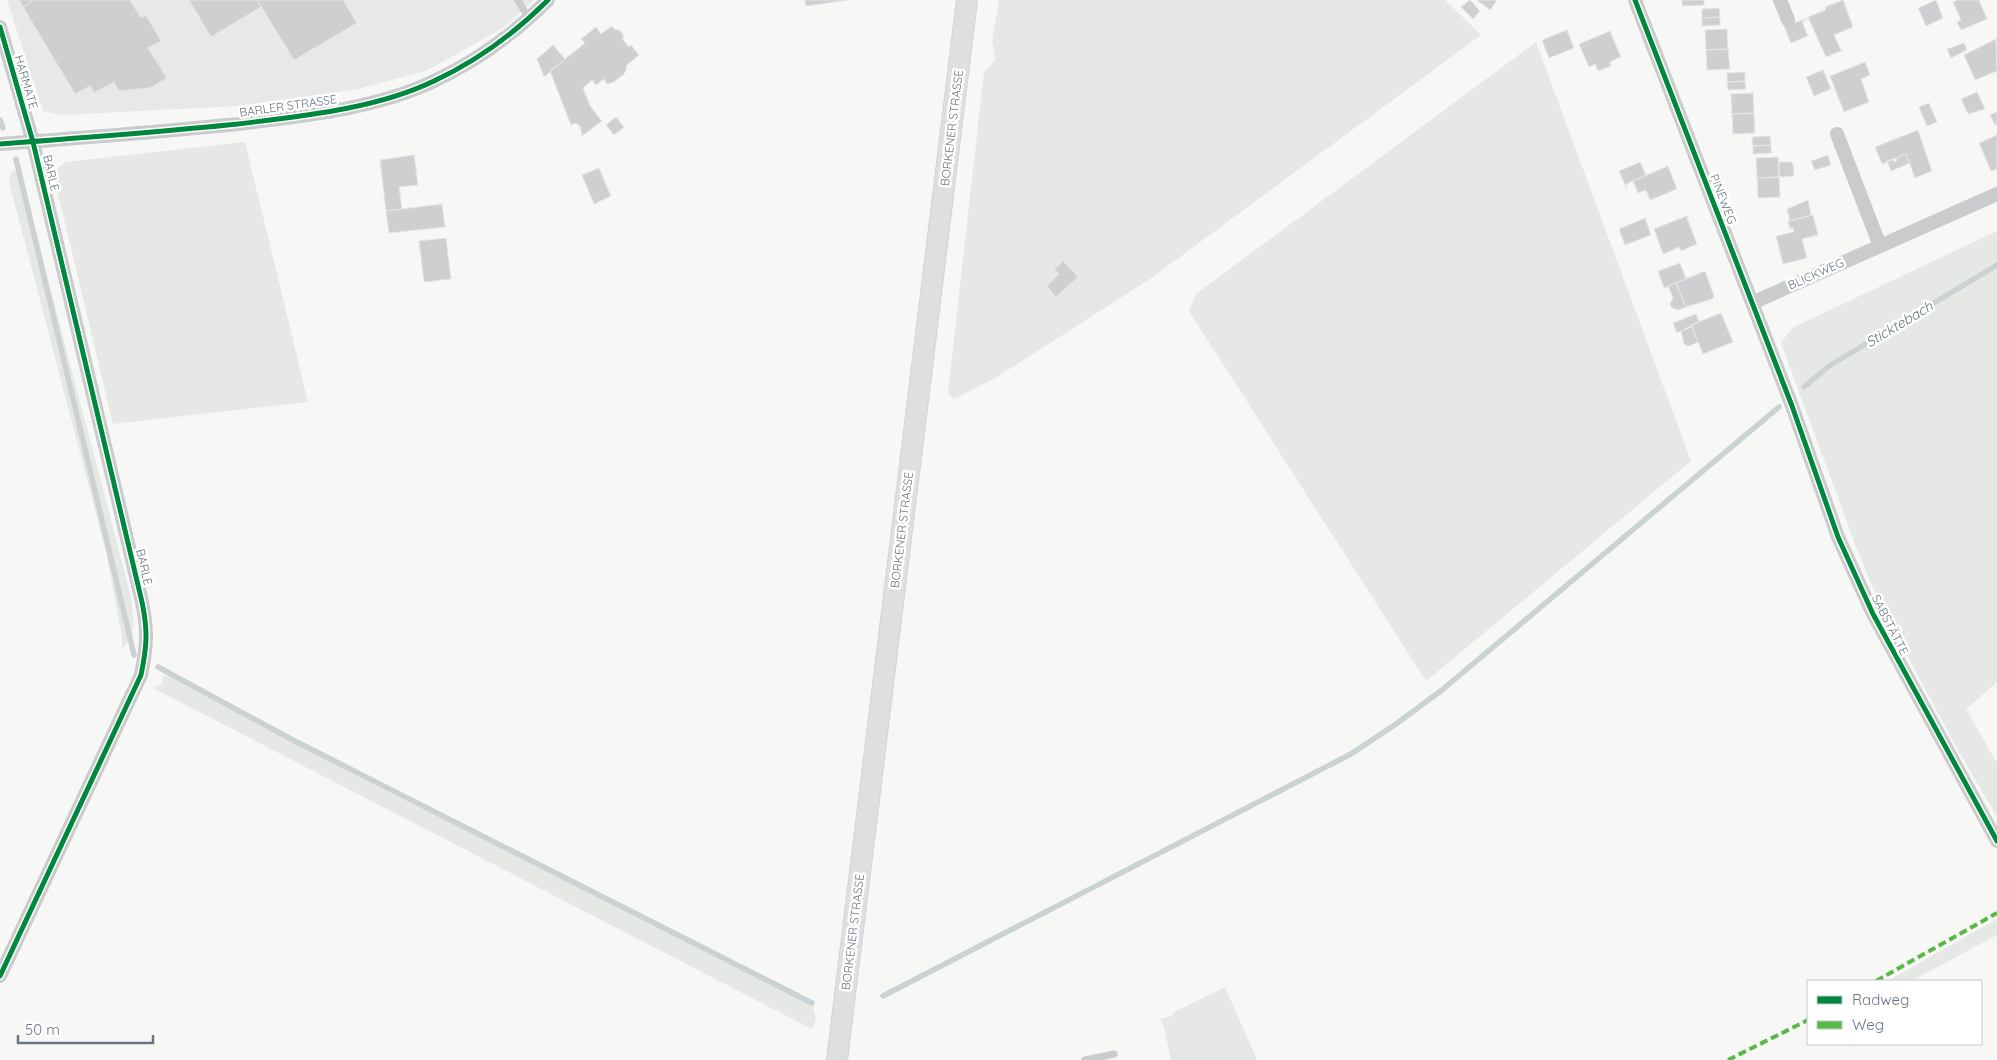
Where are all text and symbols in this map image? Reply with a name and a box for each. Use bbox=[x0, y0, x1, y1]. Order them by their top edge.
street label: HARMATE bbox=[12, 53, 41, 111]
street label: BORKENER STRASSE bbox=[937, 69, 966, 187]
street label: BARLER STRASSE bbox=[238, 91, 338, 120]
street label: BARLE bbox=[40, 153, 63, 193]
street label: PINEWEG bbox=[1707, 172, 1740, 226]
street label: BLICKWEG bbox=[1785, 255, 1846, 293]
water label: Sticktebach bbox=[1862, 296, 1937, 351]
street label: BORKENER STRASSE bbox=[887, 471, 916, 589]
street label: BARLE bbox=[133, 547, 156, 587]
street label: SABSTÄTTE bbox=[1869, 592, 1912, 658]
street label: BORKENER STRASSE bbox=[838, 873, 867, 991]
legend bbox=[1807, 980, 1982, 1045]
text: Radweg bbox=[1852, 990, 1909, 1009]
scale bar bbox=[18, 1012, 152, 1044]
text: Weg bbox=[1852, 1015, 1884, 1034]
text: 50 m bbox=[25, 1020, 60, 1039]

